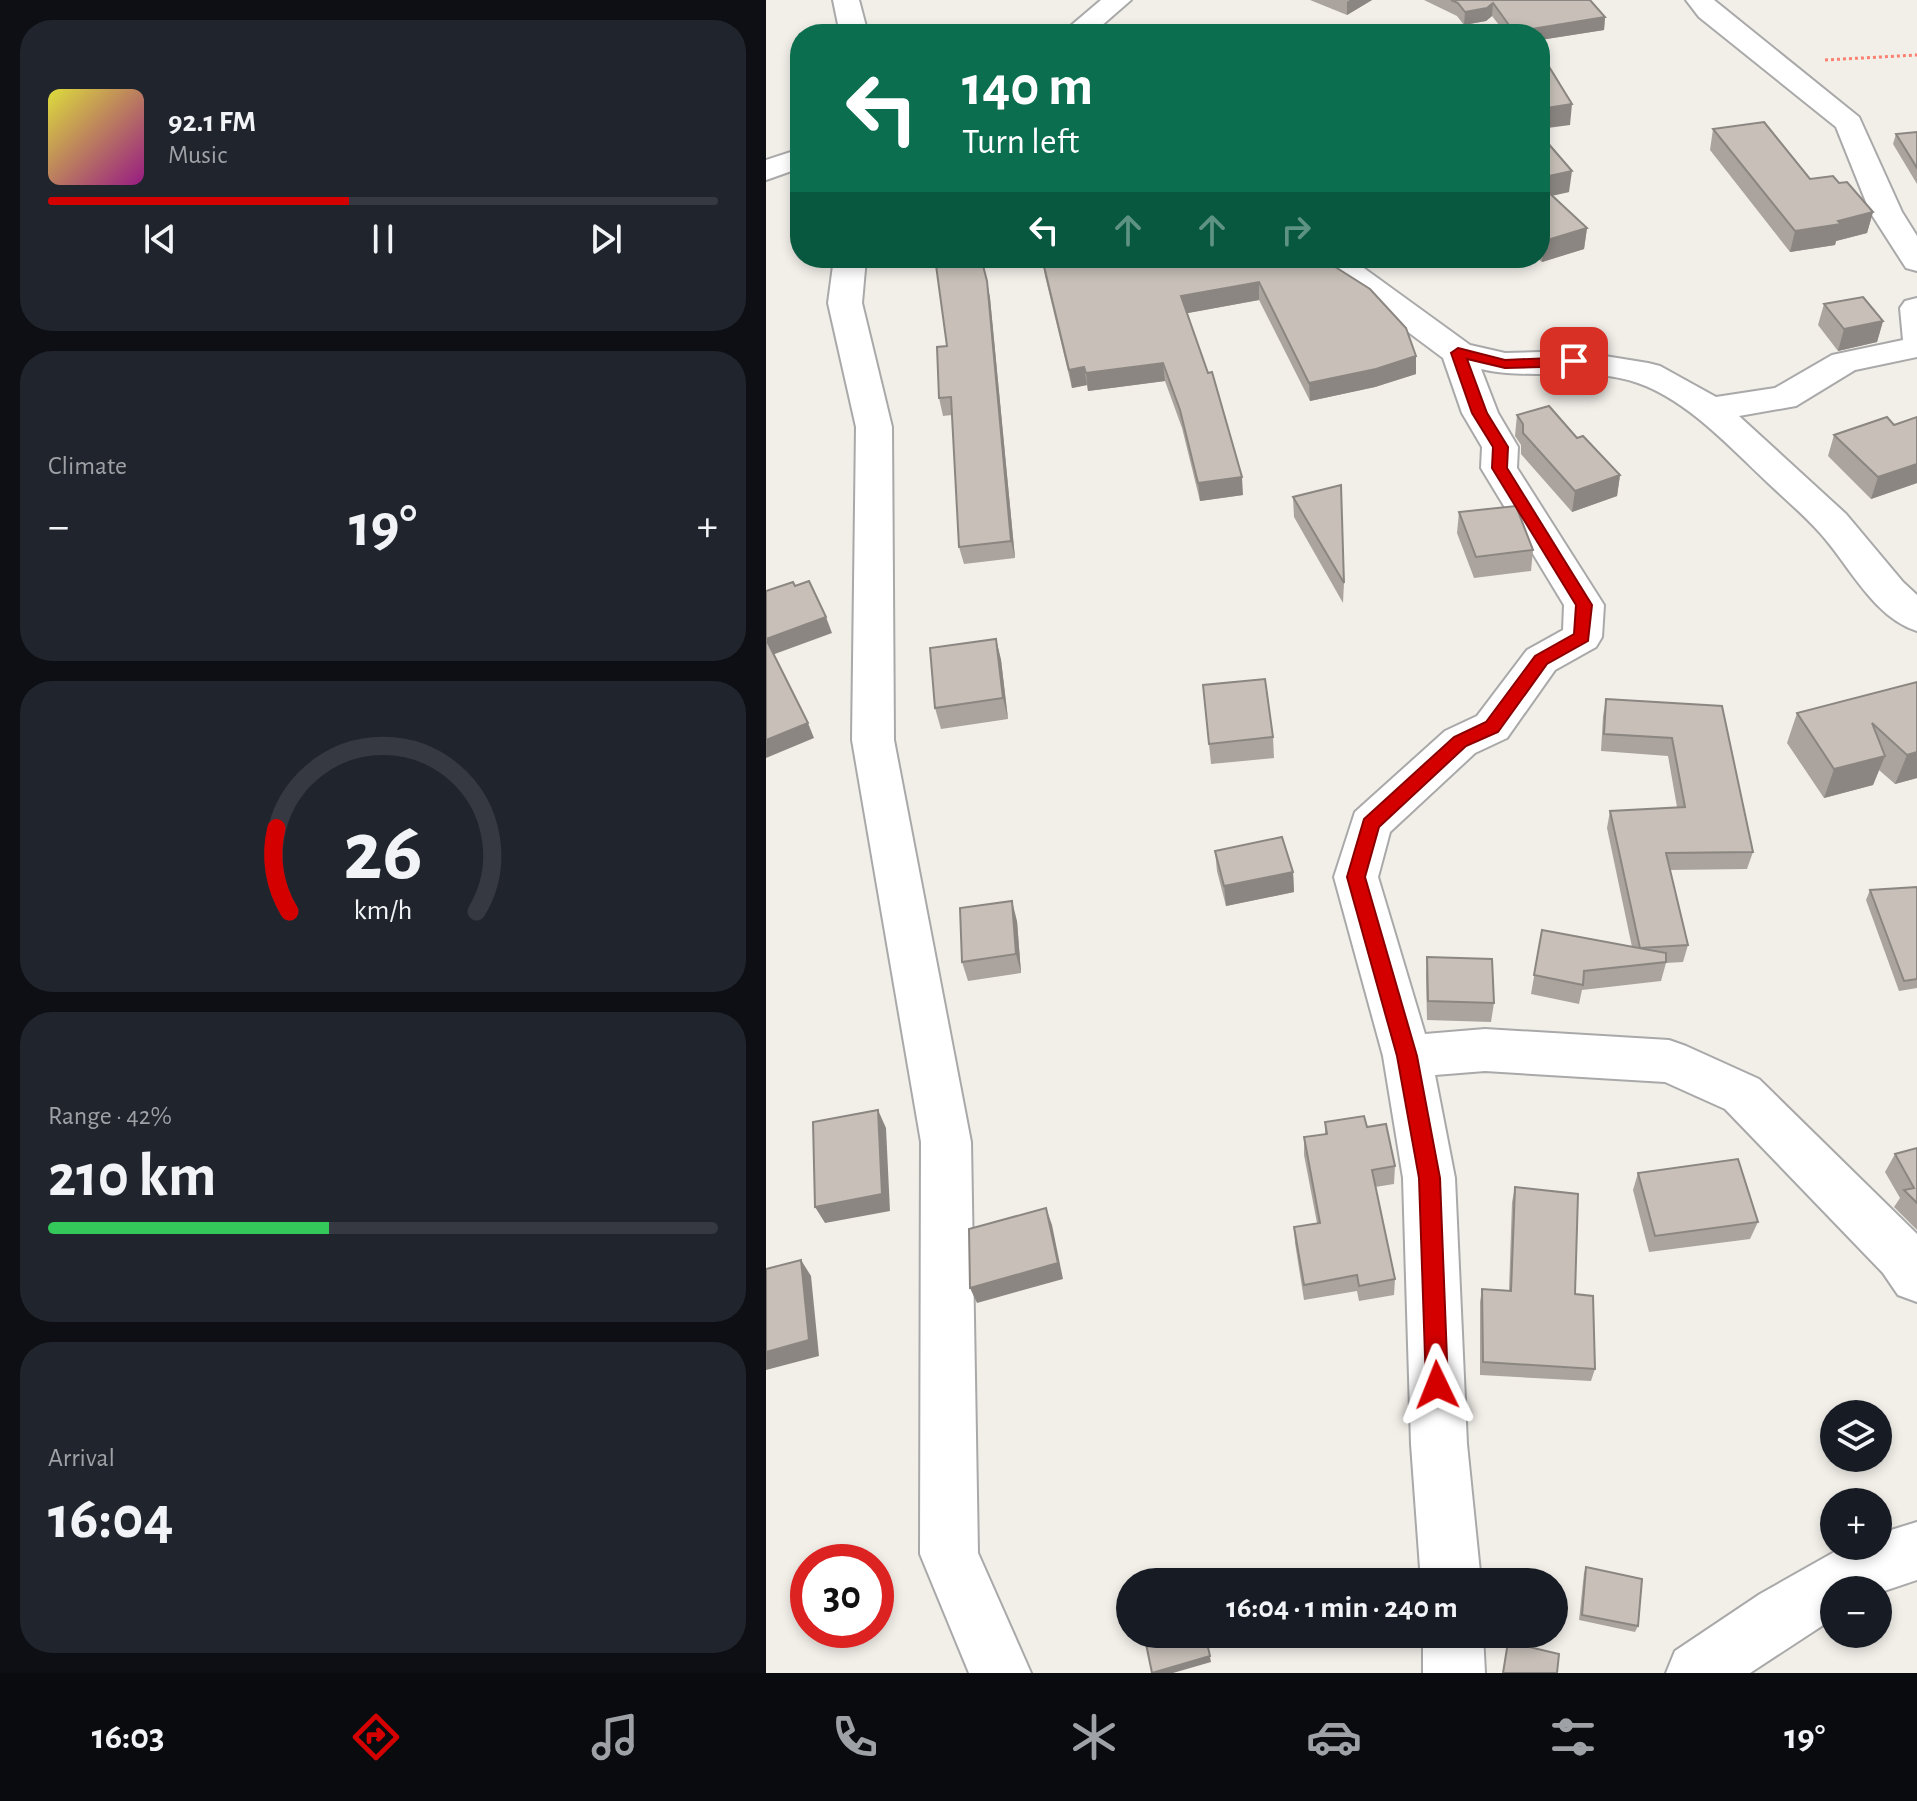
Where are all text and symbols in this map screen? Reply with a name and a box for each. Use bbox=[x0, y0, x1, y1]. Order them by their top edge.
icon: left bbox=[830, 56, 934, 160]
text: 140 m bbox=[962, 59, 1093, 115]
text: 92.1 FM bbox=[168, 107, 256, 137]
text: Turn left bbox=[962, 124, 1079, 160]
text: Music bbox=[168, 142, 227, 168]
icon: left bbox=[1022, 208, 1066, 252]
icon: ahead bbox=[1106, 208, 1150, 252]
icon: ahead bbox=[1190, 208, 1234, 252]
icon: right bbox=[1274, 208, 1318, 252]
icon: previous bbox=[138, 217, 182, 261]
icon: pause bbox=[361, 217, 405, 261]
icon: next bbox=[584, 217, 628, 261]
pin bbox=[1540, 327, 1608, 395]
icon: arrive bbox=[1552, 339, 1596, 383]
text: Climate bbox=[48, 453, 127, 479]
text: 19° bbox=[349, 497, 417, 557]
text: − bbox=[48, 505, 69, 549]
text: + bbox=[697, 505, 718, 549]
text: 26 bbox=[343, 811, 423, 895]
text: km/h bbox=[354, 897, 412, 926]
text: Range · 42% bbox=[48, 1103, 172, 1129]
text: 210 km bbox=[48, 1147, 216, 1207]
position arrow bbox=[1395, 1343, 1479, 1427]
map controls bbox=[1820, 1400, 1892, 1648]
button: layers bbox=[1820, 1400, 1892, 1472]
text: Arrival bbox=[48, 1445, 115, 1471]
button: + bbox=[1820, 1488, 1892, 1560]
text: 16:04 bbox=[48, 1489, 174, 1549]
speed limit sign: 30 bbox=[790, 1544, 894, 1648]
button: − bbox=[1820, 1576, 1892, 1648]
text: 16:04 · 1 min · 240 m bbox=[1226, 1593, 1458, 1623]
icon: directions bbox=[348, 1709, 404, 1765]
icon: music bbox=[587, 1709, 643, 1765]
icon: phone bbox=[827, 1709, 883, 1765]
icon: climate bbox=[1066, 1709, 1122, 1765]
icon: car bbox=[1306, 1709, 1362, 1765]
icon: filters bbox=[1545, 1709, 1601, 1765]
text: 16:03 bbox=[92, 1719, 165, 1755]
text: 19° bbox=[1784, 1719, 1825, 1755]

